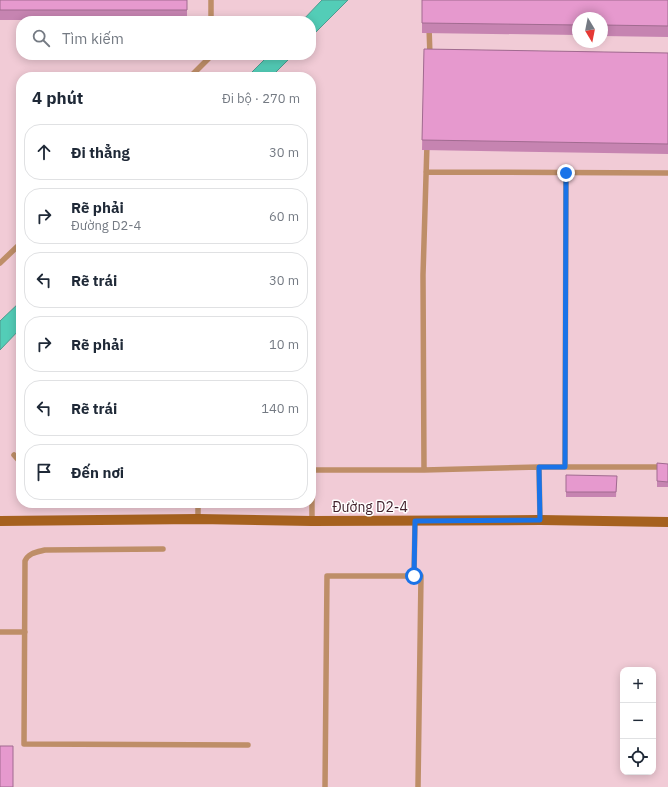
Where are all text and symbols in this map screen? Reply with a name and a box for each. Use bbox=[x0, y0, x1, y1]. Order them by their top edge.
north arrow bbox=[572, 12, 608, 48]
search box bbox=[16, 16, 316, 60]
icon: search bbox=[30, 27, 52, 49]
text: Tìm kiếm bbox=[62, 29, 124, 48]
text: 4 phút bbox=[32, 87, 83, 109]
text: Đi bộ · 270 m bbox=[222, 90, 300, 107]
icon: ahead bbox=[33, 141, 55, 163]
text: Đi thẳng bbox=[71, 143, 130, 162]
text: 30 m bbox=[269, 144, 299, 161]
route end bbox=[557, 164, 575, 182]
text: Rẽ phải bbox=[71, 198, 124, 217]
icon: right bbox=[33, 205, 55, 227]
text: 60 m bbox=[269, 208, 299, 225]
text: Đường D2-4 bbox=[71, 217, 141, 234]
icon: left bbox=[33, 269, 55, 291]
text: Rẽ trái bbox=[71, 271, 117, 290]
text: 30 m bbox=[269, 272, 299, 289]
icon: right bbox=[33, 333, 55, 355]
text: Rẽ phải bbox=[71, 335, 124, 354]
text: 10 m bbox=[269, 336, 299, 353]
icon: left bbox=[33, 397, 55, 419]
text: Rẽ trái bbox=[71, 399, 117, 418]
text: 140 m bbox=[261, 400, 299, 417]
icon: arrive bbox=[33, 461, 55, 483]
text: Đến nơi bbox=[71, 463, 124, 482]
street label: Đường D2-4 bbox=[332, 498, 408, 516]
route start bbox=[405, 567, 423, 585]
map controls bbox=[620, 667, 656, 775]
button: + bbox=[620, 667, 656, 703]
button: − bbox=[620, 703, 656, 739]
button: locate bbox=[620, 739, 656, 775]

